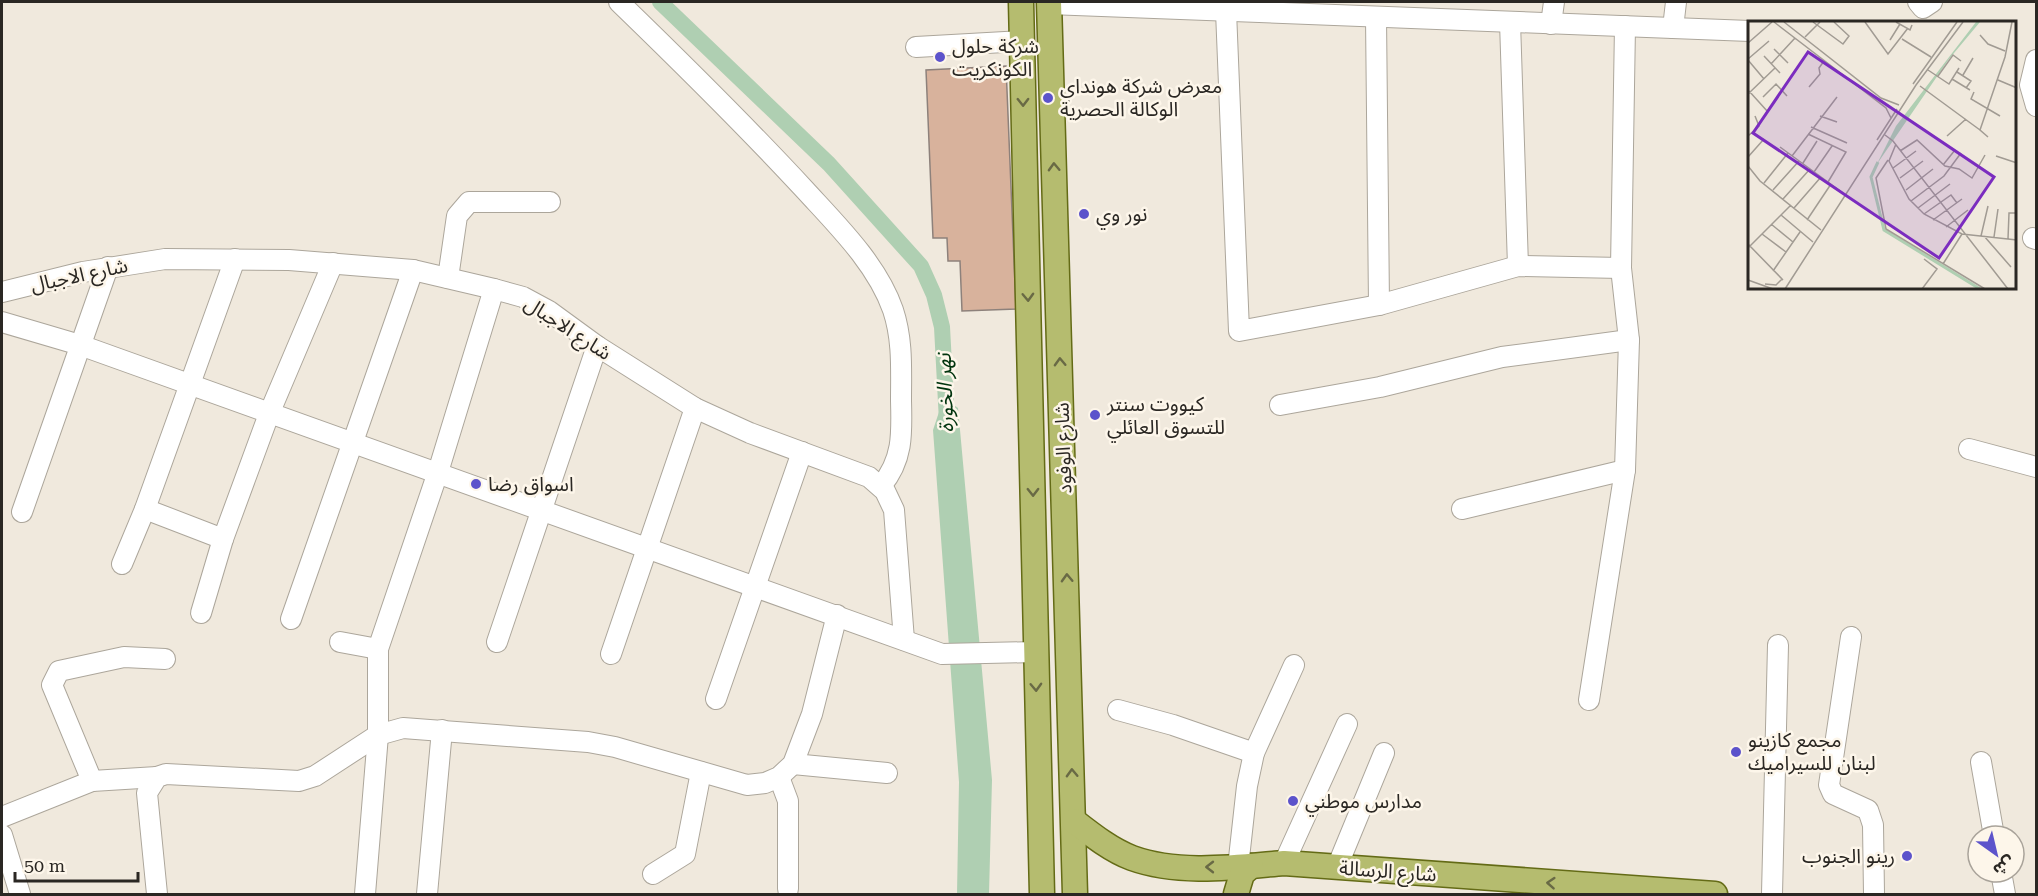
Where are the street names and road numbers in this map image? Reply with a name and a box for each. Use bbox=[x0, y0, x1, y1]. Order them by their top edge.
street label: شارع الاجبال bbox=[28, 253, 130, 300]
street label: شارع الاجبال bbox=[518, 291, 616, 367]
street label: شارع الوفود bbox=[1049, 402, 1080, 494]
street label: شارع الرسالة bbox=[1338, 856, 1438, 889]

